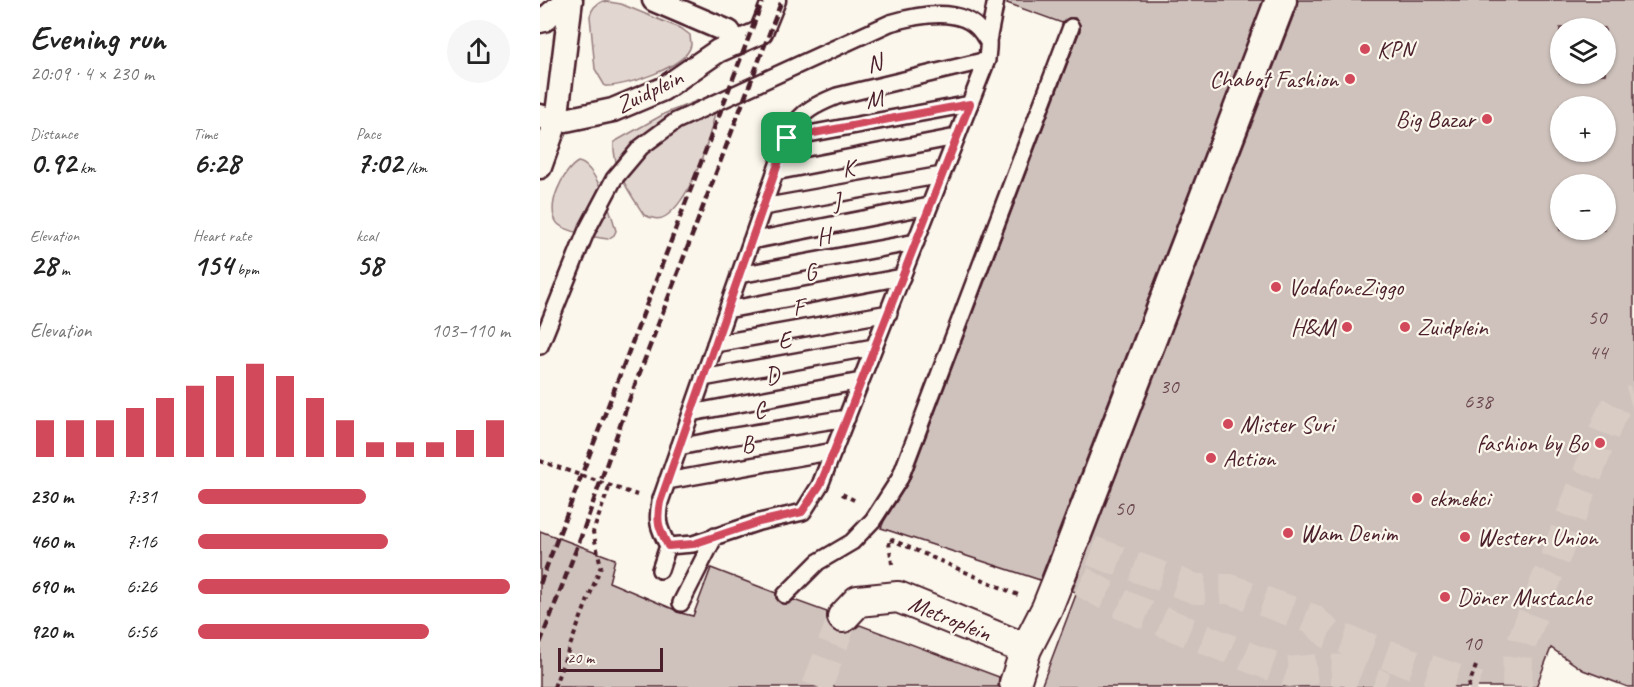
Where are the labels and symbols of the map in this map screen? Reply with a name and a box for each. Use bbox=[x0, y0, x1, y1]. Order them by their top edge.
place label: KPN bbox=[1377, 34, 1417, 64]
marker: KPN bbox=[1358, 42, 1372, 56]
street label: N bbox=[864, 46, 888, 79]
street label: Zuidplein bbox=[611, 61, 688, 120]
place label: Chabot Fashion bbox=[1210, 64, 1339, 94]
marker: Chabot Fashion bbox=[1343, 72, 1357, 86]
street label: M bbox=[863, 82, 888, 115]
place label: Big Bazar bbox=[1396, 104, 1477, 134]
pin bbox=[761, 112, 812, 163]
marker: Big Bazar bbox=[1480, 112, 1494, 126]
street label: K bbox=[840, 151, 861, 184]
street label: J bbox=[829, 185, 846, 217]
street label: H bbox=[814, 219, 837, 252]
street label: G bbox=[801, 256, 821, 288]
place label: VodafoneZiggo bbox=[1288, 272, 1405, 302]
marker: VodafoneZiggo bbox=[1269, 280, 1283, 294]
street label: F bbox=[790, 290, 811, 323]
house number: 50 bbox=[1588, 304, 1608, 330]
place label: H&M bbox=[1291, 312, 1338, 342]
place label: Zuidplein bbox=[1417, 312, 1489, 342]
marker: H&M bbox=[1340, 320, 1354, 334]
marker: Zuidplein bbox=[1398, 320, 1412, 334]
street label: E bbox=[775, 324, 796, 356]
house number: 44 bbox=[1589, 339, 1610, 365]
street label: D bbox=[762, 359, 784, 391]
house number: 30 bbox=[1160, 373, 1180, 399]
house number: 638 bbox=[1464, 388, 1495, 414]
street label: C bbox=[751, 394, 770, 426]
place label: Mister Suri bbox=[1240, 409, 1337, 439]
marker: Mister Suri bbox=[1221, 417, 1235, 431]
street label: B bbox=[738, 428, 757, 460]
place label: fashion by Bo bbox=[1477, 428, 1590, 458]
marker: fashion by Bo bbox=[1593, 436, 1607, 450]
place label: Action bbox=[1223, 443, 1276, 473]
marker: Action bbox=[1204, 451, 1218, 465]
place label: ekmekci bbox=[1429, 483, 1493, 513]
marker: ekmekci bbox=[1410, 491, 1424, 505]
house number: 50 bbox=[1115, 495, 1135, 521]
place label: Wam Denim bbox=[1300, 518, 1398, 548]
place label: Western Union bbox=[1477, 522, 1599, 552]
marker: Wam Denim bbox=[1281, 526, 1295, 540]
marker: Western Union bbox=[1458, 530, 1472, 544]
place label: Döner Mustache bbox=[1457, 582, 1594, 612]
street label: Metroplein bbox=[904, 588, 996, 648]
marker: Döner Mustache bbox=[1438, 590, 1452, 604]
house number: 10 bbox=[1463, 630, 1483, 656]
scale bar bbox=[558, 645, 663, 672]

